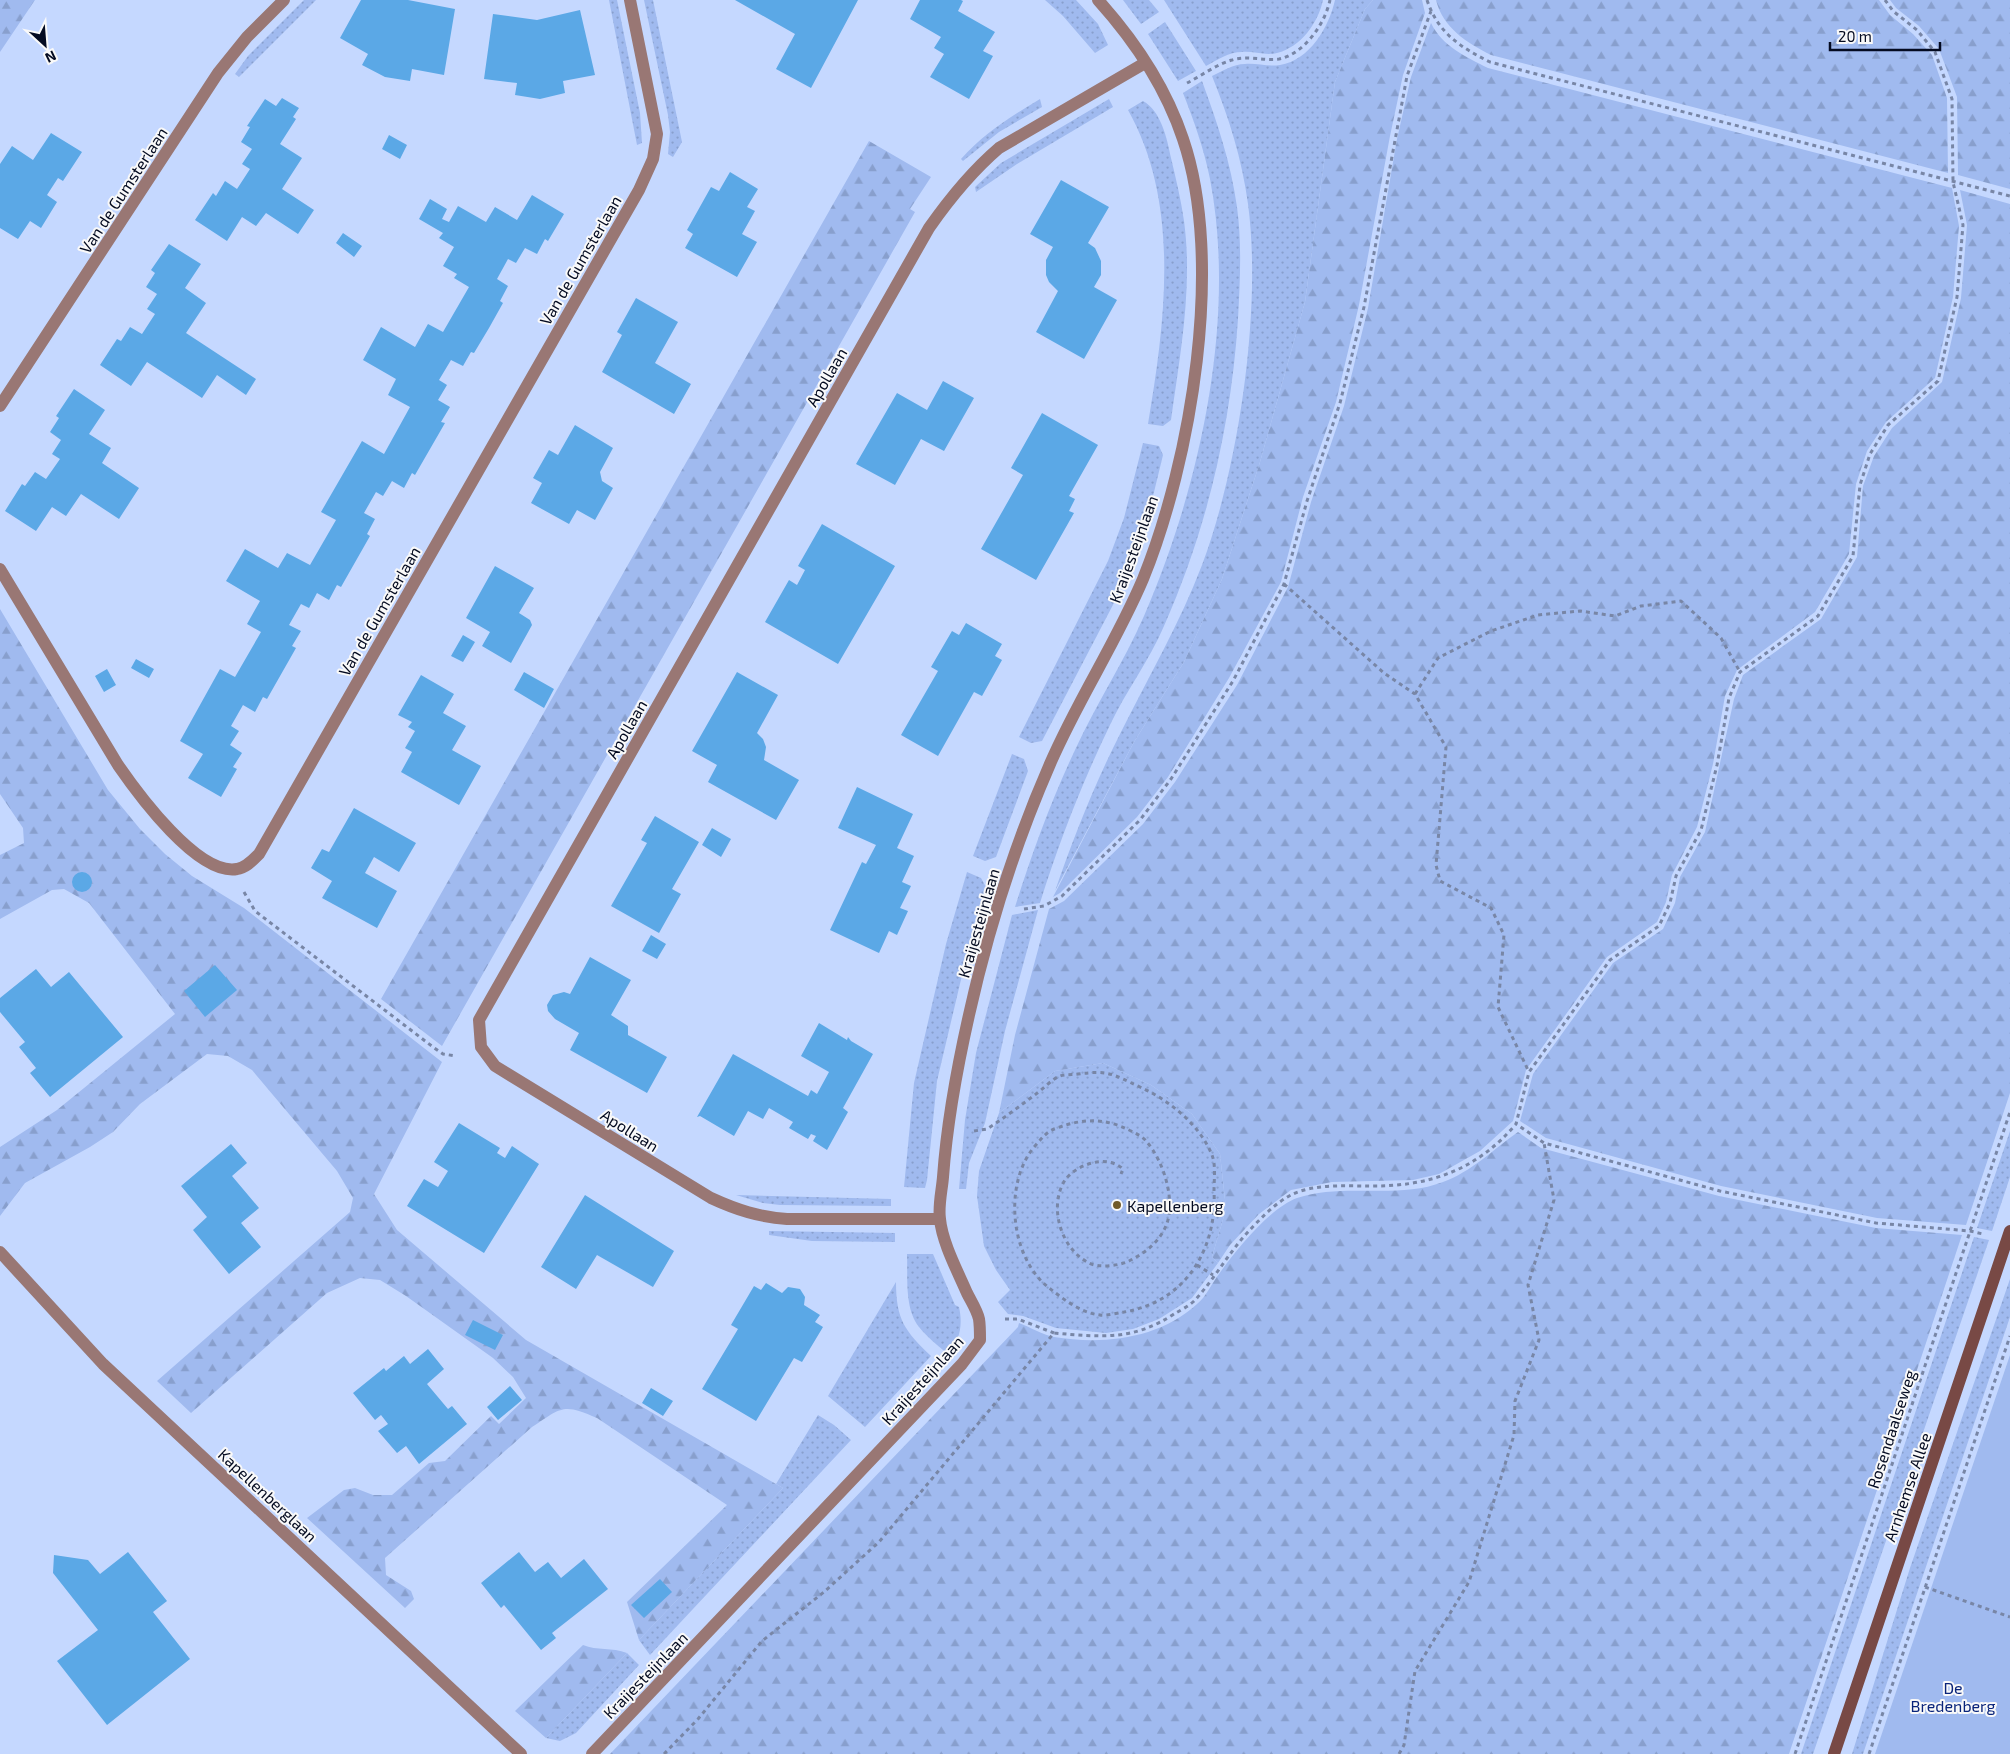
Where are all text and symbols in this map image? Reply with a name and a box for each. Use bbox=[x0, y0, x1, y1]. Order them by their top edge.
north arrow bbox=[20, 20, 70, 70]
scale bar bbox=[1830, 20, 1940, 52]
text: 20 m bbox=[1838, 27, 1872, 45]
text: N bbox=[43, 47, 59, 67]
street label: Van de Gumsterlaan bbox=[75, 123, 171, 257]
street label: Van de Gumsterlaan bbox=[535, 192, 625, 328]
street label: Apollaan bbox=[802, 344, 850, 410]
street label: Kraijesteijnlaan bbox=[1105, 493, 1162, 606]
street label: Van de Gumsterlaan bbox=[334, 543, 424, 679]
street label: Apollaan bbox=[602, 696, 650, 762]
street label: Kraijesteijnlaan bbox=[953, 866, 1004, 980]
street label: Apollaan bbox=[598, 1105, 662, 1155]
place label: Kapellenberg bbox=[1127, 1196, 1224, 1215]
marker: Kapellenberg bbox=[1111, 1199, 1123, 1211]
street label: Kraijesteijnlaan bbox=[877, 1332, 968, 1429]
street label: Rosendaalseweg bbox=[1863, 1367, 1919, 1491]
street label: Arnhemse Allee bbox=[1879, 1430, 1935, 1544]
street label: Kapellenberglaan bbox=[215, 1444, 321, 1546]
street label: Kraijesteijnlaan bbox=[599, 1628, 692, 1723]
park label: De Bredenberg bbox=[1911, 1678, 1995, 1715]

